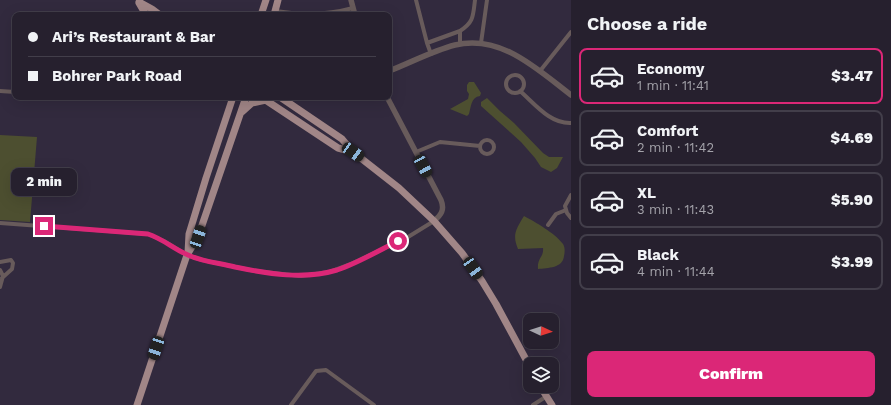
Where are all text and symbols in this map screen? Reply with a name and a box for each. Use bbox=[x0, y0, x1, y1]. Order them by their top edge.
text: Choose a ride bbox=[587, 13, 707, 34]
text: Ari’s Restaurant & Bar bbox=[52, 28, 215, 46]
icon: car bbox=[589, 58, 625, 94]
text: Economy bbox=[637, 60, 704, 78]
text: Bohrer Park Road bbox=[52, 67, 182, 85]
text: $3.47 bbox=[831, 67, 873, 85]
text: 1 min · 11:41 bbox=[637, 78, 709, 93]
icon: car bbox=[589, 120, 625, 156]
text: Comfort bbox=[637, 122, 698, 140]
text: $4.69 bbox=[830, 129, 873, 147]
car bbox=[340, 140, 366, 164]
text: 2 min · 11:42 bbox=[637, 140, 714, 155]
car bbox=[412, 153, 434, 179]
callout: 2 min bbox=[11, 168, 77, 196]
text: 2 min bbox=[26, 174, 62, 189]
icon: car bbox=[589, 182, 625, 218]
text: XL bbox=[637, 184, 656, 202]
text: $5.90 bbox=[831, 191, 873, 209]
text: 3 min · 11:43 bbox=[637, 202, 714, 217]
route end bbox=[35, 217, 53, 235]
car bbox=[188, 224, 208, 250]
route start bbox=[389, 232, 407, 250]
icon: car bbox=[589, 244, 625, 280]
text: Black bbox=[637, 246, 679, 264]
text: $3.99 bbox=[831, 253, 873, 271]
car bbox=[461, 255, 485, 281]
text: 4 min · 11:44 bbox=[637, 264, 715, 279]
north arrow bbox=[523, 313, 559, 349]
map controls bbox=[523, 313, 559, 393]
car bbox=[147, 335, 165, 361]
button: Confirm bbox=[587, 351, 875, 397]
button: layers bbox=[523, 357, 559, 393]

